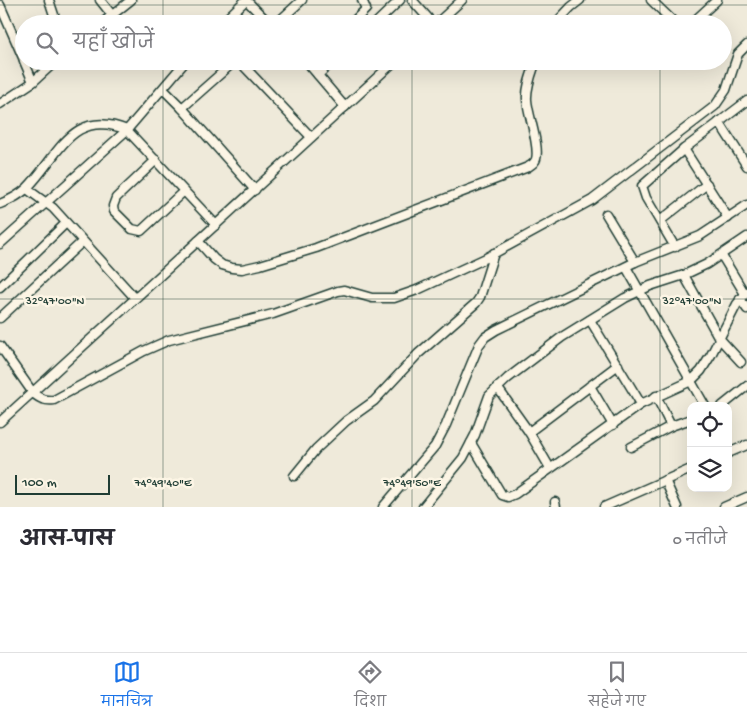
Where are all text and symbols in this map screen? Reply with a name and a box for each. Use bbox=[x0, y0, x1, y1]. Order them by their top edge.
search box bbox=[15, 15, 732, 70]
icon: search bbox=[33, 29, 61, 57]
text: यहाँ खोजें bbox=[73, 33, 154, 56]
text: 32°47'00"N bbox=[25, 295, 85, 309]
text: 32°47'00"N bbox=[662, 295, 722, 309]
map controls bbox=[687, 402, 732, 492]
button: locate bbox=[687, 402, 732, 447]
button: layers bbox=[687, 447, 732, 492]
scale bar bbox=[15, 472, 110, 495]
text: 100 m bbox=[22, 475, 57, 492]
text: 74°49'40"E bbox=[133, 477, 192, 491]
text: 74°49'50"E bbox=[382, 477, 441, 491]
text: आस-पास bbox=[20, 529, 114, 554]
text: 0 नतीजे bbox=[673, 532, 727, 551]
tab: मानचित्र bbox=[101, 658, 152, 717]
tab: दिशा bbox=[354, 658, 386, 717]
tab: सहेजे गए bbox=[588, 658, 646, 717]

